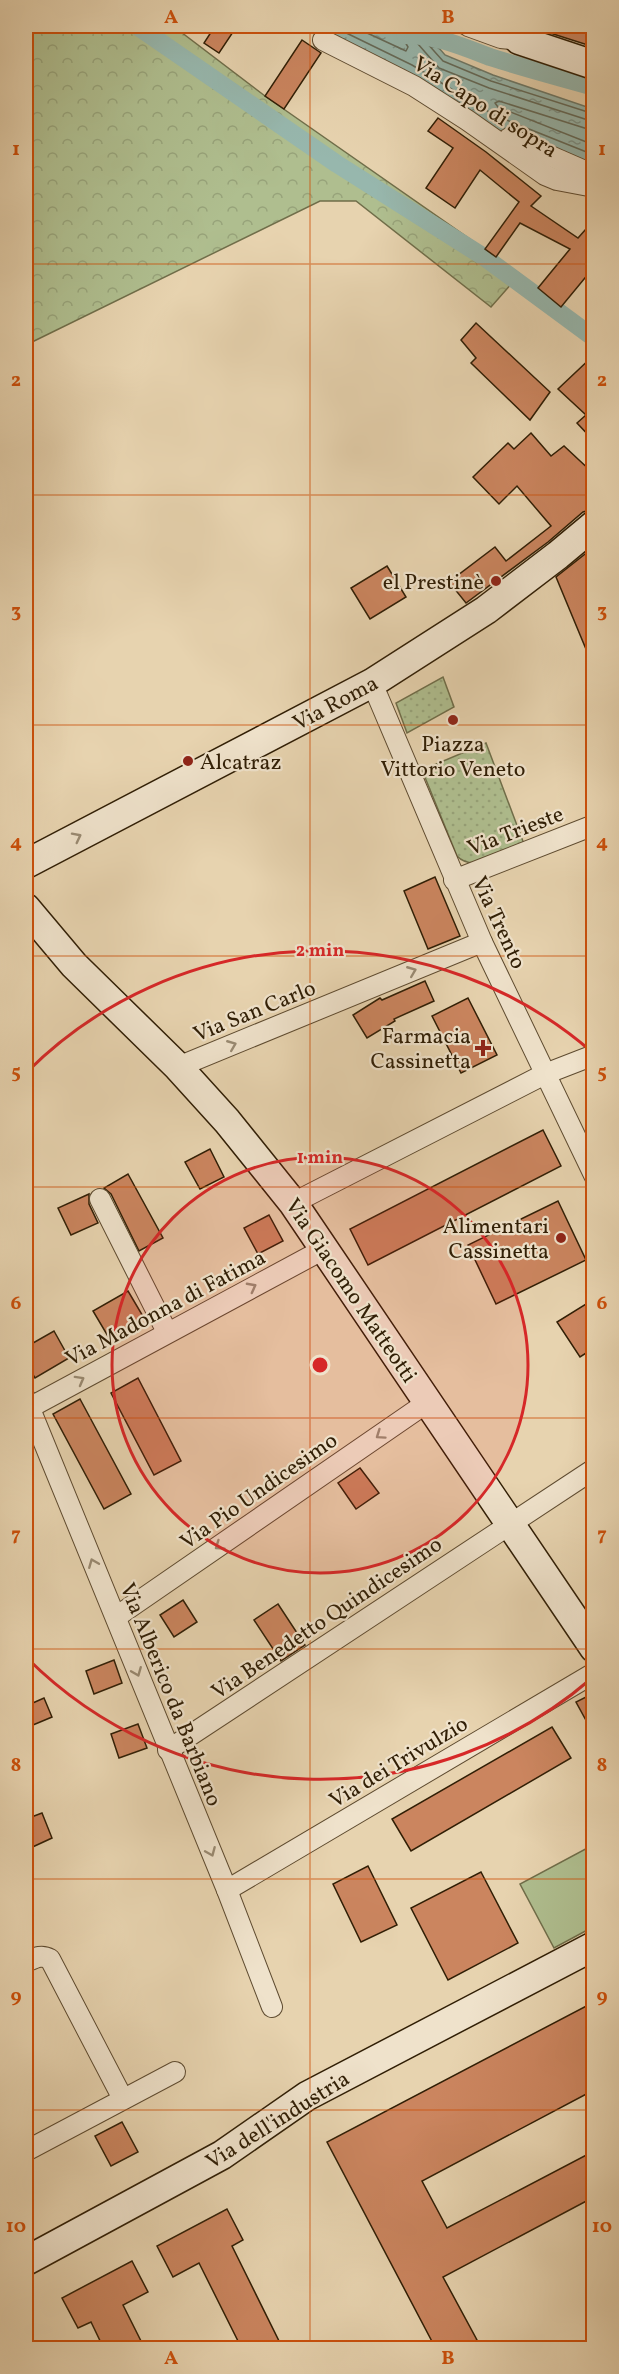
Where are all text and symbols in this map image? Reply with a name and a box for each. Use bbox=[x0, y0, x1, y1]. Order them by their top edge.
text: A bbox=[164, 4, 178, 32]
text: B bbox=[441, 4, 455, 32]
street label: Via Capo di sopra bbox=[406, 50, 563, 167]
text: 1 bbox=[12, 136, 20, 164]
text: 1 bbox=[598, 136, 606, 164]
text: 2 bbox=[11, 367, 21, 395]
text: 2 bbox=[597, 367, 607, 395]
place label: el Prestinè bbox=[383, 568, 484, 599]
marker: el Prestinè bbox=[489, 574, 503, 588]
text: 3 bbox=[11, 598, 21, 626]
text: 3 bbox=[597, 598, 607, 626]
street label: Via Roma bbox=[288, 669, 384, 740]
marker: Piazza Vittorio Veneto bbox=[446, 713, 460, 727]
place label: Piazza Vittorio Veneto bbox=[381, 730, 525, 786]
place label: Alcatraz bbox=[200, 748, 281, 779]
marker: Alcatraz bbox=[181, 754, 195, 768]
street label: Via Trieste bbox=[463, 800, 569, 865]
text: 4 bbox=[10, 829, 22, 857]
text: 4 bbox=[596, 829, 608, 857]
one-way arrow bbox=[71, 832, 82, 844]
street label: Via Trento bbox=[463, 872, 533, 975]
text: 2 min bbox=[296, 939, 344, 964]
one-way arrow bbox=[407, 965, 417, 978]
street label: Via San Carlo bbox=[189, 974, 321, 1051]
place label: Farmacia Cassinetta bbox=[370, 1022, 471, 1078]
one-way arrow bbox=[226, 1040, 237, 1052]
marker: Farmacia Cassinetta bbox=[476, 1041, 490, 1055]
text: 5 bbox=[11, 1059, 21, 1087]
text: 5 bbox=[597, 1059, 607, 1087]
text: 1 min bbox=[297, 1146, 343, 1171]
street label: Via Giacomo Matteotti bbox=[276, 1193, 423, 1390]
place label: Alimentari Cassinetta bbox=[443, 1212, 549, 1268]
marker: Alimentari Cassinetta bbox=[554, 1231, 568, 1245]
street label: Via Madonna di Fatima bbox=[60, 1243, 272, 1375]
one-way arrow bbox=[246, 1283, 256, 1294]
text: 6 bbox=[11, 1290, 22, 1318]
text: 6 bbox=[597, 1290, 608, 1318]
centre of rings bbox=[310, 1355, 330, 1375]
one-way arrow bbox=[74, 1376, 85, 1387]
street label: Via Pio Undicesimo bbox=[174, 1426, 344, 1558]
one-way arrow bbox=[376, 1428, 387, 1439]
text: 7 bbox=[11, 1521, 21, 1549]
text: 7 bbox=[597, 1521, 607, 1549]
street label: Via Benedetto Quindicesimo bbox=[206, 1530, 449, 1708]
one-way arrow bbox=[215, 1539, 226, 1550]
one-way arrow bbox=[88, 1559, 100, 1570]
street label: Via Alberico da Barbiano bbox=[111, 1579, 229, 1811]
one-way arrow bbox=[130, 1666, 142, 1677]
street label: Via dei Trivulzio bbox=[324, 1709, 475, 1817]
text: 8 bbox=[11, 1752, 21, 1780]
text: 8 bbox=[597, 1752, 607, 1780]
one-way arrow bbox=[204, 1846, 216, 1857]
text: 9 bbox=[10, 1983, 22, 2011]
text: 9 bbox=[596, 1983, 608, 2011]
street label: Via dell'industria bbox=[200, 2064, 356, 2178]
text: 10 bbox=[6, 2213, 26, 2241]
text: 10 bbox=[592, 2213, 612, 2241]
text: A bbox=[164, 2345, 178, 2373]
text: B bbox=[441, 2345, 455, 2373]

